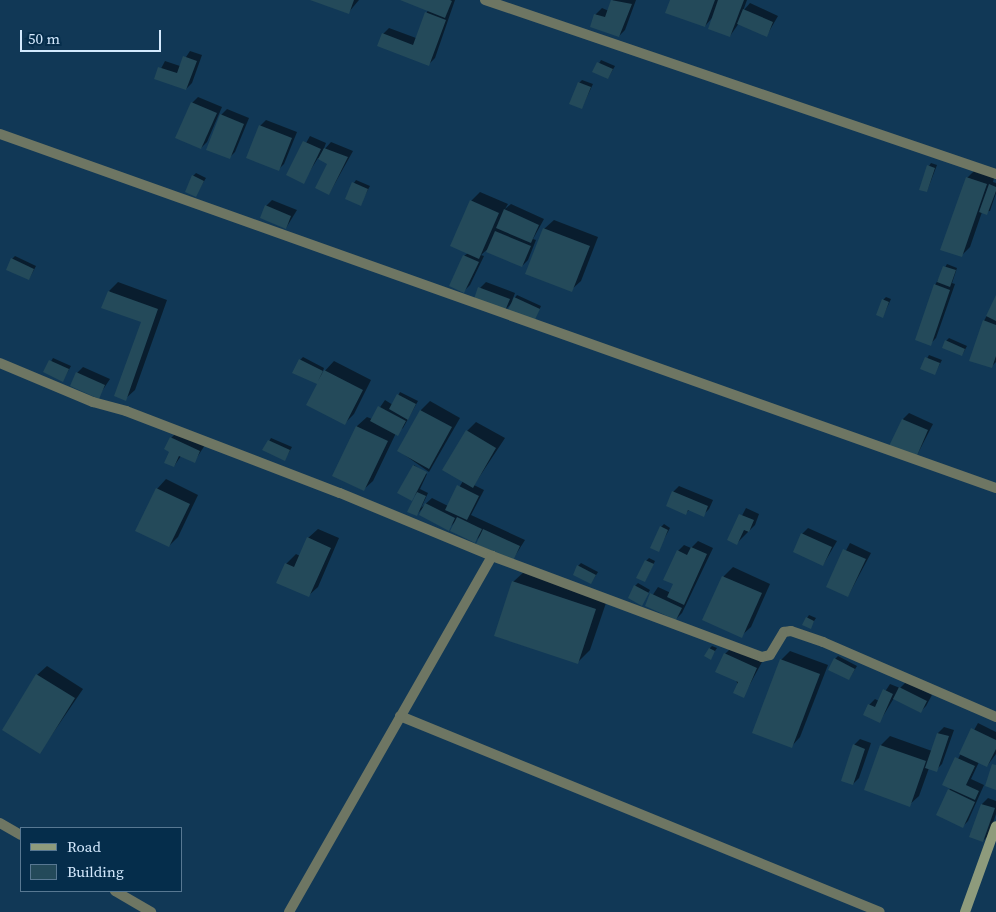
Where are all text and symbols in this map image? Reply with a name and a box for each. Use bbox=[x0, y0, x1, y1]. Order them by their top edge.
scale bar bbox=[22, 20, 164, 52]
text: 50 m bbox=[28, 28, 60, 49]
legend bbox=[20, 827, 182, 892]
text: Road bbox=[67, 836, 101, 857]
text: Building bbox=[67, 861, 124, 882]

